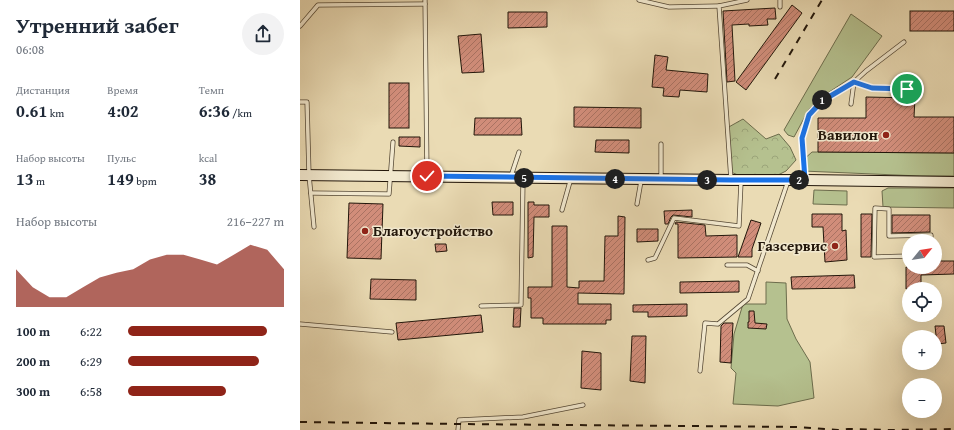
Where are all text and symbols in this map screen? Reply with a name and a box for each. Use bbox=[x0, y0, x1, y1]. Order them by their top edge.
text: Утренний забег bbox=[16, 9, 179, 41]
button: share bbox=[242, 13, 284, 55]
text: 06:08 bbox=[16, 40, 44, 59]
pin bbox=[890, 72, 924, 106]
icon: arrive bbox=[896, 78, 918, 100]
text: Дистанция bbox=[16, 82, 70, 98]
text: Время bbox=[107, 82, 138, 98]
text: Темп bbox=[199, 82, 224, 98]
pin: 1 bbox=[812, 90, 832, 110]
text: 1 bbox=[819, 92, 825, 108]
text: 0.61 bbox=[16, 98, 47, 123]
text: 4:02 bbox=[107, 98, 139, 123]
text: 6:36 bbox=[199, 98, 230, 123]
text: km bbox=[47, 105, 64, 121]
text: /km bbox=[230, 105, 252, 121]
place label: Вавилон bbox=[818, 124, 878, 145]
marker: Вавилон bbox=[881, 130, 891, 140]
text: Набор высоты bbox=[16, 150, 85, 166]
text: Пульс bbox=[107, 150, 136, 166]
text: kcal bbox=[199, 150, 217, 166]
pin bbox=[410, 159, 444, 193]
icon: check bbox=[416, 165, 438, 187]
text: 13 bbox=[16, 166, 34, 191]
text: 149 bbox=[107, 166, 134, 191]
text: 38 bbox=[199, 166, 216, 191]
pin: 5 bbox=[514, 168, 534, 188]
pin: 4 bbox=[605, 169, 625, 189]
text: 5 bbox=[521, 170, 527, 186]
pin: 3 bbox=[697, 170, 717, 190]
pin: 2 bbox=[789, 170, 809, 190]
text: 4 bbox=[612, 171, 618, 187]
text: 3 bbox=[704, 172, 710, 188]
text: 2 bbox=[796, 172, 802, 188]
text: m bbox=[34, 173, 45, 189]
text: bpm bbox=[134, 173, 157, 189]
text: Набор высоты bbox=[16, 212, 97, 231]
text: 216–227 m bbox=[227, 212, 284, 231]
place label: Благоустройство bbox=[373, 220, 493, 241]
marker: Благоустройство bbox=[360, 226, 370, 236]
north arrow bbox=[902, 234, 942, 274]
map controls bbox=[902, 234, 942, 418]
place label: Газсервис bbox=[757, 235, 827, 256]
marker: Газсервис bbox=[830, 241, 840, 251]
button: locate bbox=[902, 282, 942, 322]
text: 100 m bbox=[16, 322, 50, 341]
text: 6:22 bbox=[80, 322, 102, 341]
button: + bbox=[902, 330, 942, 370]
text: 200 m bbox=[16, 352, 50, 371]
text: 6:29 bbox=[80, 352, 102, 371]
button: − bbox=[902, 378, 942, 418]
text: 300 m bbox=[16, 382, 50, 401]
text: 6:58 bbox=[80, 382, 102, 401]

